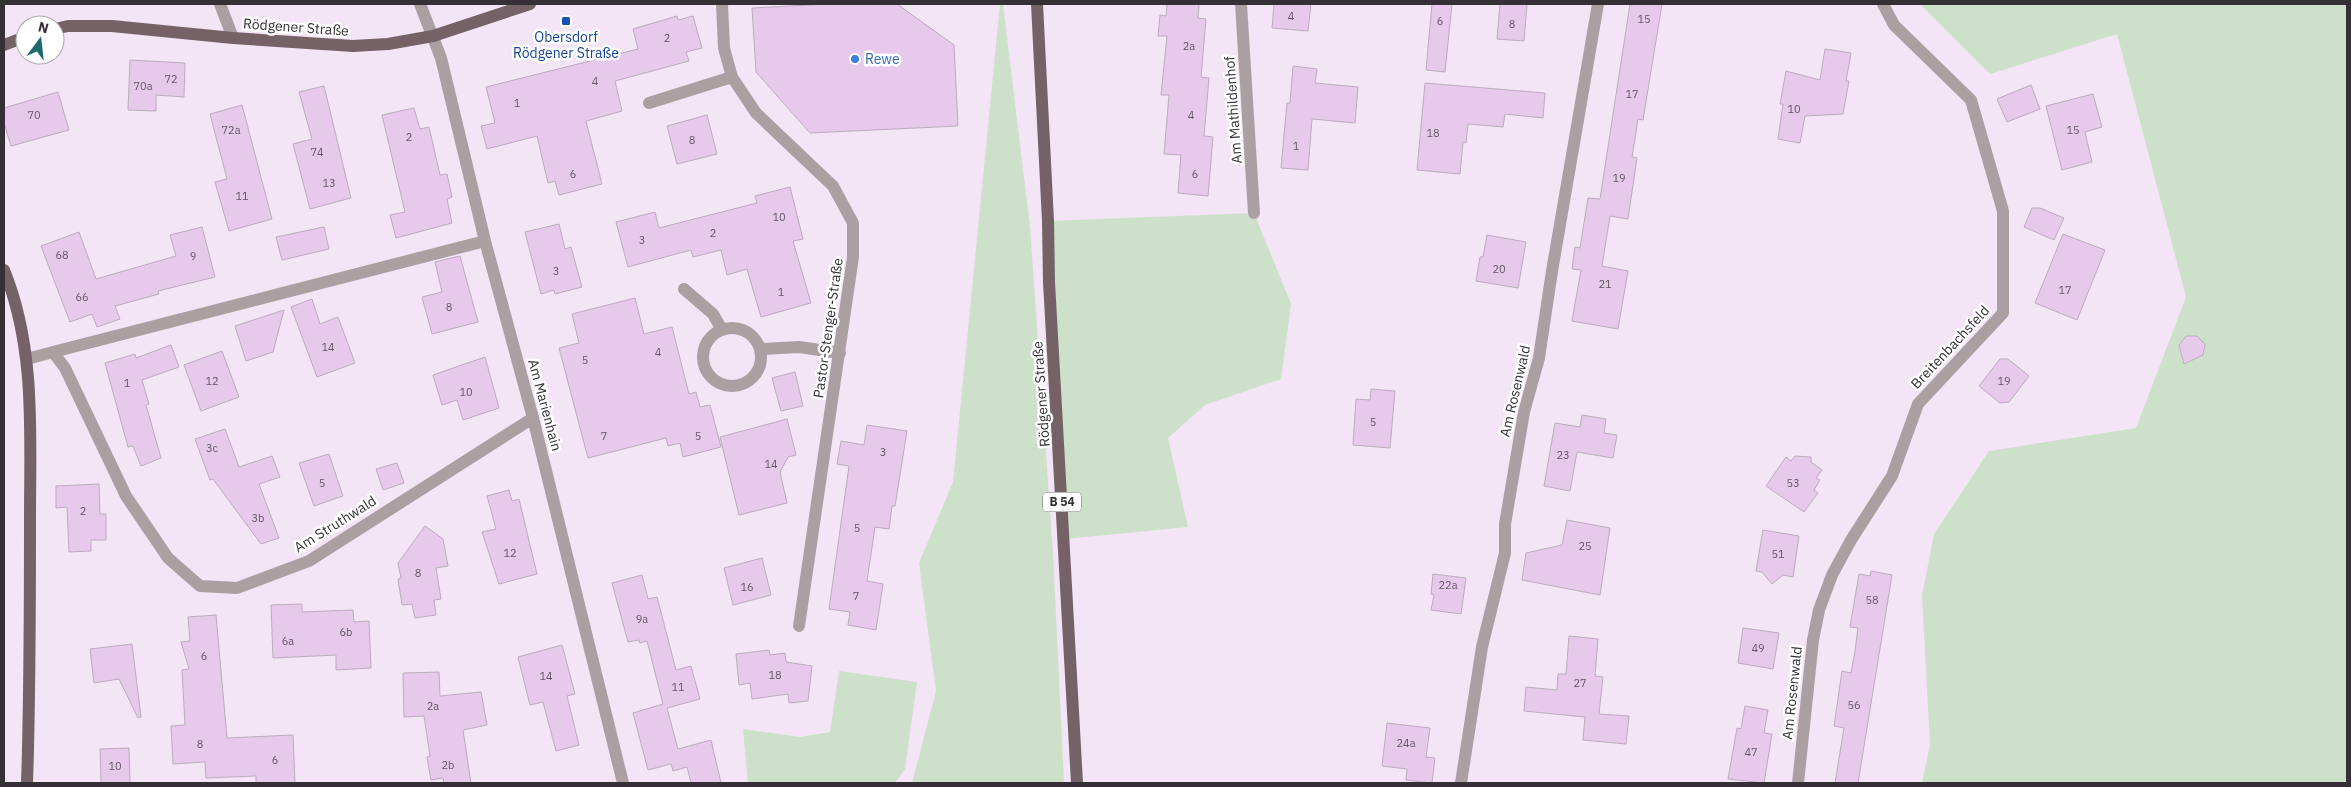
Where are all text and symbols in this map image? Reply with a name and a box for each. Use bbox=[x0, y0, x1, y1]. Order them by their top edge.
house number: 4 bbox=[1288, 9, 1295, 23]
house number: 15 bbox=[1637, 12, 1651, 26]
street label: Rödgener Straße bbox=[242, 14, 350, 40]
house number: 6 bbox=[1437, 14, 1443, 28]
north arrow bbox=[15, 15, 65, 65]
marker: Obersdorf Rödgener Straße bbox=[560, 15, 572, 27]
text: N bbox=[36, 17, 51, 37]
house number: 8 bbox=[1509, 17, 1515, 31]
place label: Obersdorf Rödgener Straße bbox=[513, 28, 619, 62]
house number: 2 bbox=[664, 31, 670, 45]
house number: 2a bbox=[1183, 39, 1195, 53]
place label: Rewe bbox=[865, 50, 900, 68]
marker: Rewe bbox=[849, 53, 861, 65]
street label: Am Mathildenhof bbox=[1220, 55, 1246, 164]
house number: 72 bbox=[164, 72, 178, 86]
house number: 4 bbox=[592, 74, 599, 88]
house number: 70a bbox=[133, 79, 153, 93]
house number: 17 bbox=[1625, 87, 1639, 101]
house number: 1 bbox=[514, 96, 521, 110]
house number: 10 bbox=[1787, 102, 1801, 116]
house number: 70 bbox=[27, 108, 41, 122]
house number: 4 bbox=[1188, 108, 1195, 122]
house number: 72a bbox=[221, 123, 241, 137]
house number: 15 bbox=[2066, 123, 2080, 137]
house number: 18 bbox=[1426, 126, 1440, 140]
house number: 2 bbox=[406, 130, 412, 144]
house number: 8 bbox=[689, 133, 695, 147]
house number: 1 bbox=[1293, 139, 1300, 153]
house number: 74 bbox=[310, 145, 324, 159]
house number: 6 bbox=[570, 167, 576, 181]
house number: 6 bbox=[1192, 167, 1198, 181]
house number: 19 bbox=[1612, 171, 1626, 185]
house number: 13 bbox=[322, 176, 336, 190]
house number: 11 bbox=[235, 189, 249, 203]
house number: 10 bbox=[772, 210, 786, 224]
house number: 2 bbox=[710, 226, 716, 240]
house number: 3 bbox=[639, 233, 645, 247]
house number: 68 bbox=[55, 248, 69, 262]
house number: 9 bbox=[190, 249, 196, 263]
street label: Pastor-Stenger-Straße bbox=[809, 256, 847, 399]
house number: 20 bbox=[1492, 262, 1506, 276]
house number: 3 bbox=[553, 264, 559, 278]
house number: 21 bbox=[1598, 277, 1612, 291]
house number: 17 bbox=[2058, 283, 2072, 297]
house number: 1 bbox=[778, 285, 785, 299]
house number: 66 bbox=[75, 290, 89, 304]
house number: 8 bbox=[446, 300, 452, 314]
street label: Breitenbachsfeld bbox=[1907, 302, 1993, 392]
house number: 14 bbox=[321, 340, 335, 354]
street label: Rödgener Straße bbox=[1028, 340, 1054, 448]
street label: Am Rosenwald bbox=[1496, 343, 1534, 439]
house number: 4 bbox=[655, 345, 662, 359]
house number: 5 bbox=[582, 353, 588, 367]
street label: Am Marienhain bbox=[524, 357, 566, 453]
house number: 12 bbox=[205, 374, 219, 388]
house number: 19 bbox=[1997, 374, 2011, 388]
house number: 1 bbox=[124, 376, 131, 390]
house number: 10 bbox=[459, 385, 473, 399]
house number: 5 bbox=[1370, 415, 1376, 429]
house number: 7 bbox=[601, 429, 607, 443]
house number: 5 bbox=[695, 429, 701, 443]
house number: 3c bbox=[206, 441, 219, 455]
house number: 3 bbox=[880, 445, 886, 459]
house number: 23 bbox=[1556, 448, 1570, 462]
house number: 14 bbox=[764, 457, 778, 471]
house number: 5 bbox=[319, 476, 325, 490]
house number: 53 bbox=[1786, 476, 1800, 490]
street label: Am Struthwald bbox=[291, 492, 379, 556]
road number: B 54 bbox=[1043, 492, 1081, 512]
house number: 2 bbox=[80, 504, 86, 518]
house number: 3b bbox=[252, 511, 264, 525]
house number: 5 bbox=[854, 521, 860, 535]
house number: 25 bbox=[1578, 539, 1592, 553]
house number: 12 bbox=[503, 546, 517, 560]
house number: 51 bbox=[1771, 547, 1785, 561]
house number: 8 bbox=[415, 566, 421, 580]
house number: 22a bbox=[1438, 578, 1458, 592]
house number: 16 bbox=[740, 580, 754, 594]
house number: 7 bbox=[853, 589, 859, 603]
house number: 58 bbox=[1865, 593, 1879, 607]
house number: 9a bbox=[636, 612, 648, 626]
house number: 6b bbox=[340, 625, 352, 639]
house number: 6a bbox=[282, 634, 294, 648]
house number: 49 bbox=[1751, 641, 1765, 655]
street label: Am Rosenwald bbox=[1778, 646, 1806, 740]
house number: 6 bbox=[201, 649, 207, 663]
house number: 18 bbox=[768, 668, 782, 682]
house number: 14 bbox=[539, 669, 553, 683]
house number: 27 bbox=[1573, 676, 1587, 690]
house number: 11 bbox=[671, 680, 685, 694]
house number: 56 bbox=[1847, 698, 1861, 712]
house number: 2a bbox=[427, 699, 439, 713]
house number: 24a bbox=[1396, 736, 1416, 750]
house number: 8 bbox=[197, 737, 203, 751]
house number: 47 bbox=[1744, 745, 1758, 759]
house number: 6 bbox=[272, 753, 278, 767]
house number: 2b bbox=[442, 758, 454, 772]
house number: 10 bbox=[108, 759, 122, 773]

